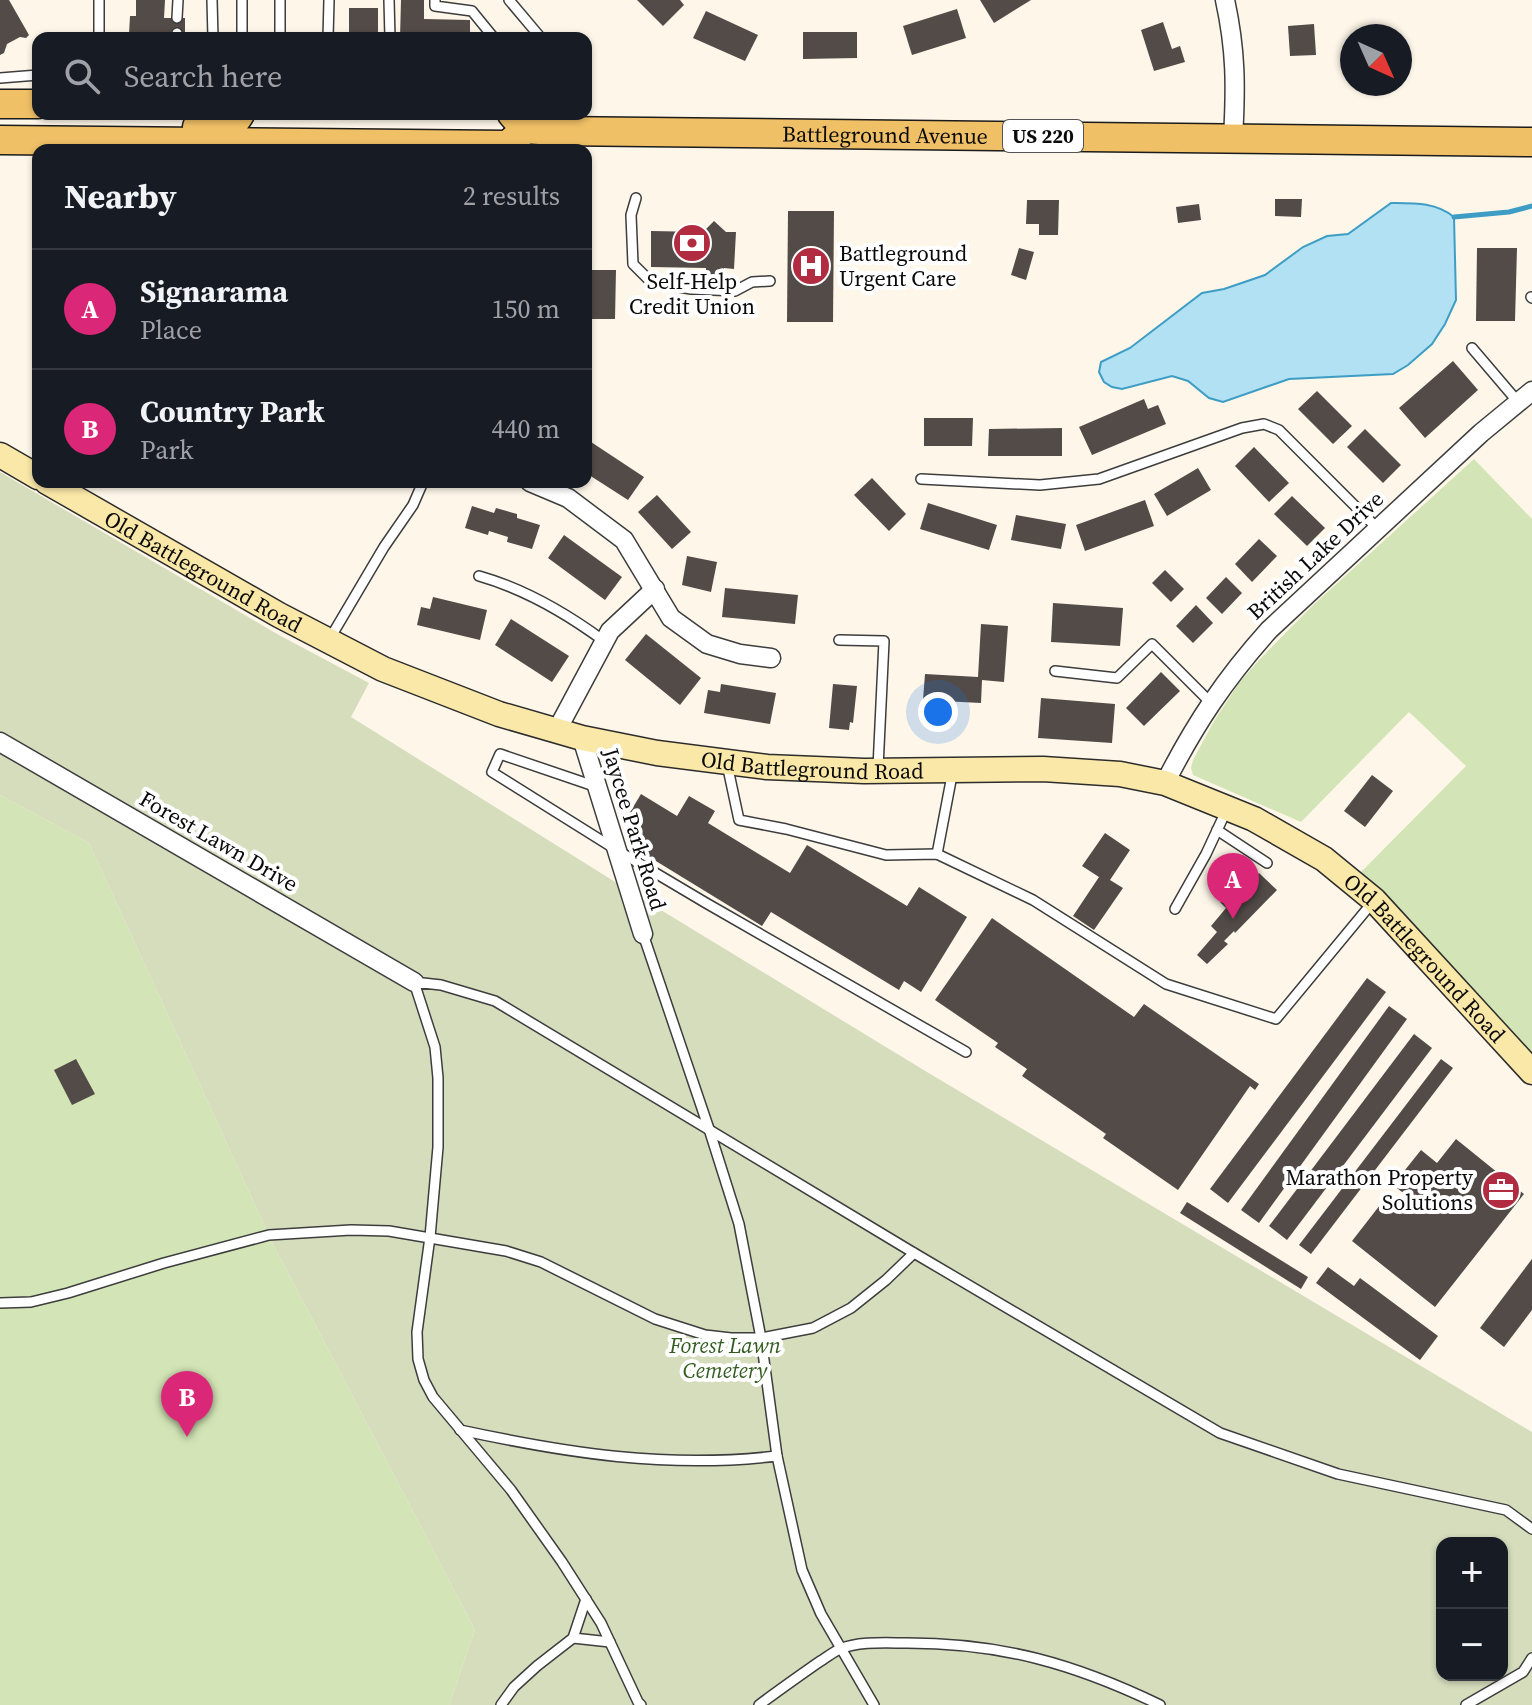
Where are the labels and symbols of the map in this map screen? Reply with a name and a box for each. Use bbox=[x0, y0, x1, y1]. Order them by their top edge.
north arrow bbox=[1340, 24, 1412, 96]
street label: Battleground Avenue bbox=[782, 119, 988, 151]
road number: US 220 bbox=[1003, 120, 1083, 152]
bank icon: Self-Help Credit Union bbox=[671, 222, 713, 264]
place label: Battleground Urgent Care bbox=[839, 238, 968, 293]
hospital icon: Battleground Urgent Care bbox=[790, 245, 832, 287]
place label: Self-Help Credit Union bbox=[629, 266, 755, 321]
street label: British Lake Drive bbox=[1240, 484, 1390, 626]
street label: Old Battleground Road bbox=[99, 503, 308, 640]
your location bbox=[918, 692, 958, 732]
street label: Jaycee Park Road bbox=[596, 743, 674, 914]
street label: Old Battleground Road bbox=[699, 744, 924, 786]
street label: Forest Lawn Drive bbox=[134, 783, 304, 899]
pin: A bbox=[1207, 853, 1259, 919]
street label: Old Battleground Road bbox=[1338, 866, 1513, 1049]
place label: Marathon Property Solutions bbox=[1285, 1162, 1474, 1217]
office icon: Marathon Property Solutions bbox=[1480, 1169, 1522, 1211]
park label: Forest Lawn Cemetery bbox=[668, 1330, 781, 1385]
pin: B bbox=[161, 1371, 213, 1437]

